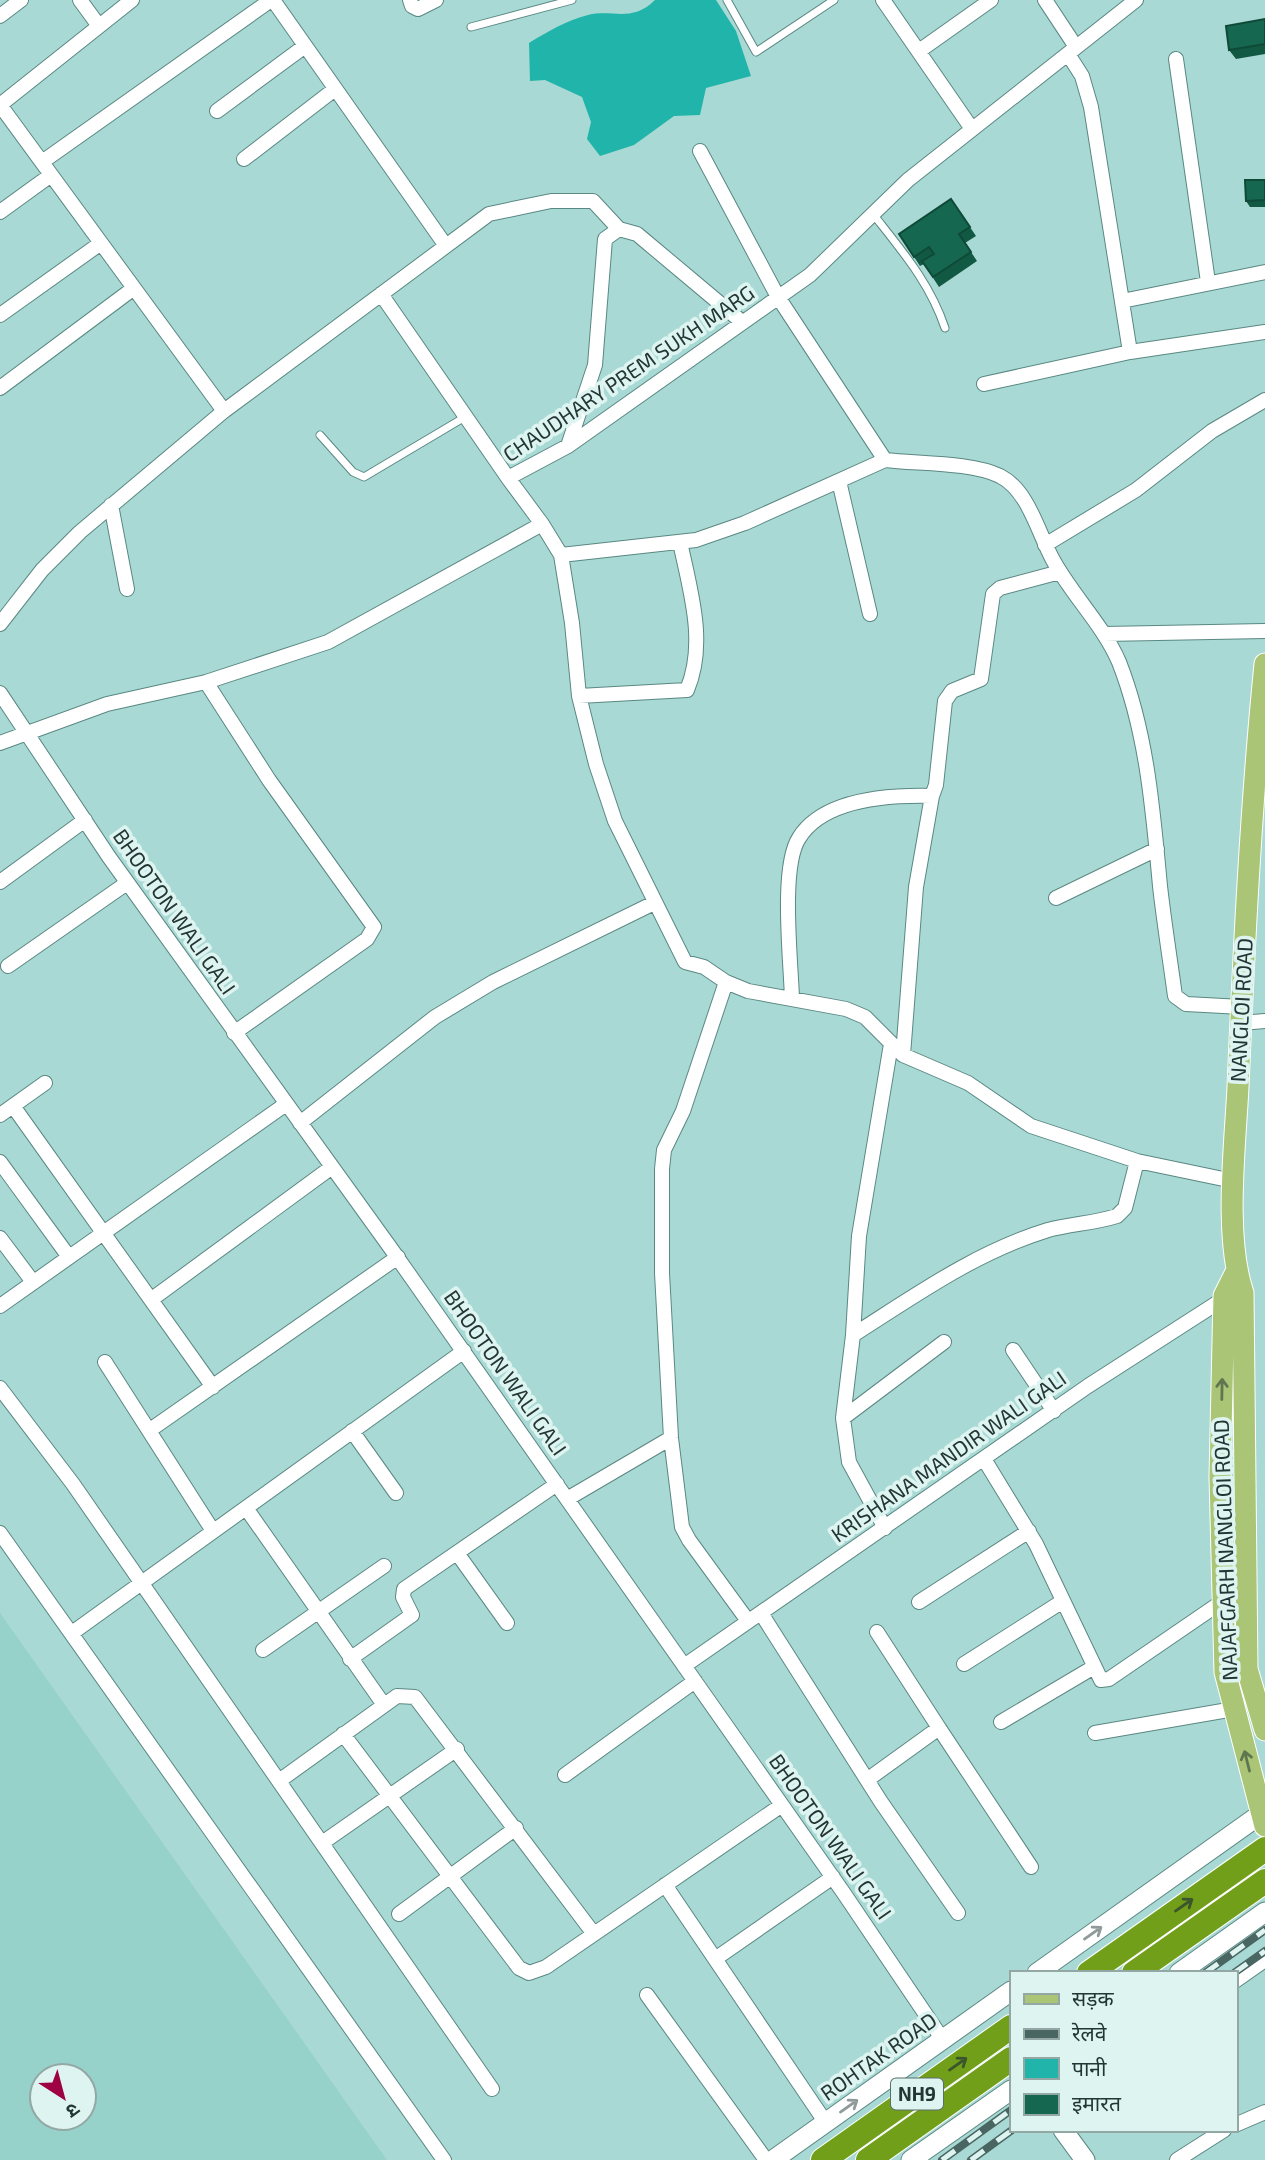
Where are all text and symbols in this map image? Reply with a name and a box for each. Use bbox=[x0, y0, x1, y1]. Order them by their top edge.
street label: CHAUDHARY PREM SUKH MARG bbox=[498, 279, 759, 466]
street label: BHOOTON WALI GALI bbox=[109, 824, 242, 999]
street label: NANGLOI ROAD bbox=[1224, 937, 1257, 1083]
street label: BHOOTON WALI GALI bbox=[440, 1285, 573, 1460]
street label: KRISHANA MANDIR WALI GALI bbox=[826, 1365, 1070, 1547]
one-way arrow bbox=[1215, 1378, 1229, 1401]
street label: NAJAFGARH NANGLOI ROAD bbox=[1207, 1419, 1242, 1681]
street label: BHOOTON WALI GALI bbox=[765, 1749, 898, 1924]
one-way arrow bbox=[1240, 1750, 1253, 1772]
one-way arrow bbox=[1174, 1898, 1193, 1912]
one-way arrow bbox=[1083, 1926, 1102, 1940]
legend bbox=[1010, 1971, 1237, 2132]
text: सड़क bbox=[1072, 1985, 1114, 2010]
street label: ROHTAK ROAD bbox=[815, 2007, 941, 2105]
text: रेलवे bbox=[1071, 2020, 1107, 2045]
text: पानी bbox=[1072, 2055, 1107, 2080]
one-way arrow bbox=[948, 2057, 968, 2071]
north arrow bbox=[28, 2062, 98, 2132]
road number: NH9 bbox=[891, 2078, 943, 2110]
text: इमारत bbox=[1072, 2090, 1122, 2115]
text: उ bbox=[61, 2099, 85, 2124]
one-way arrow bbox=[839, 2099, 858, 2113]

